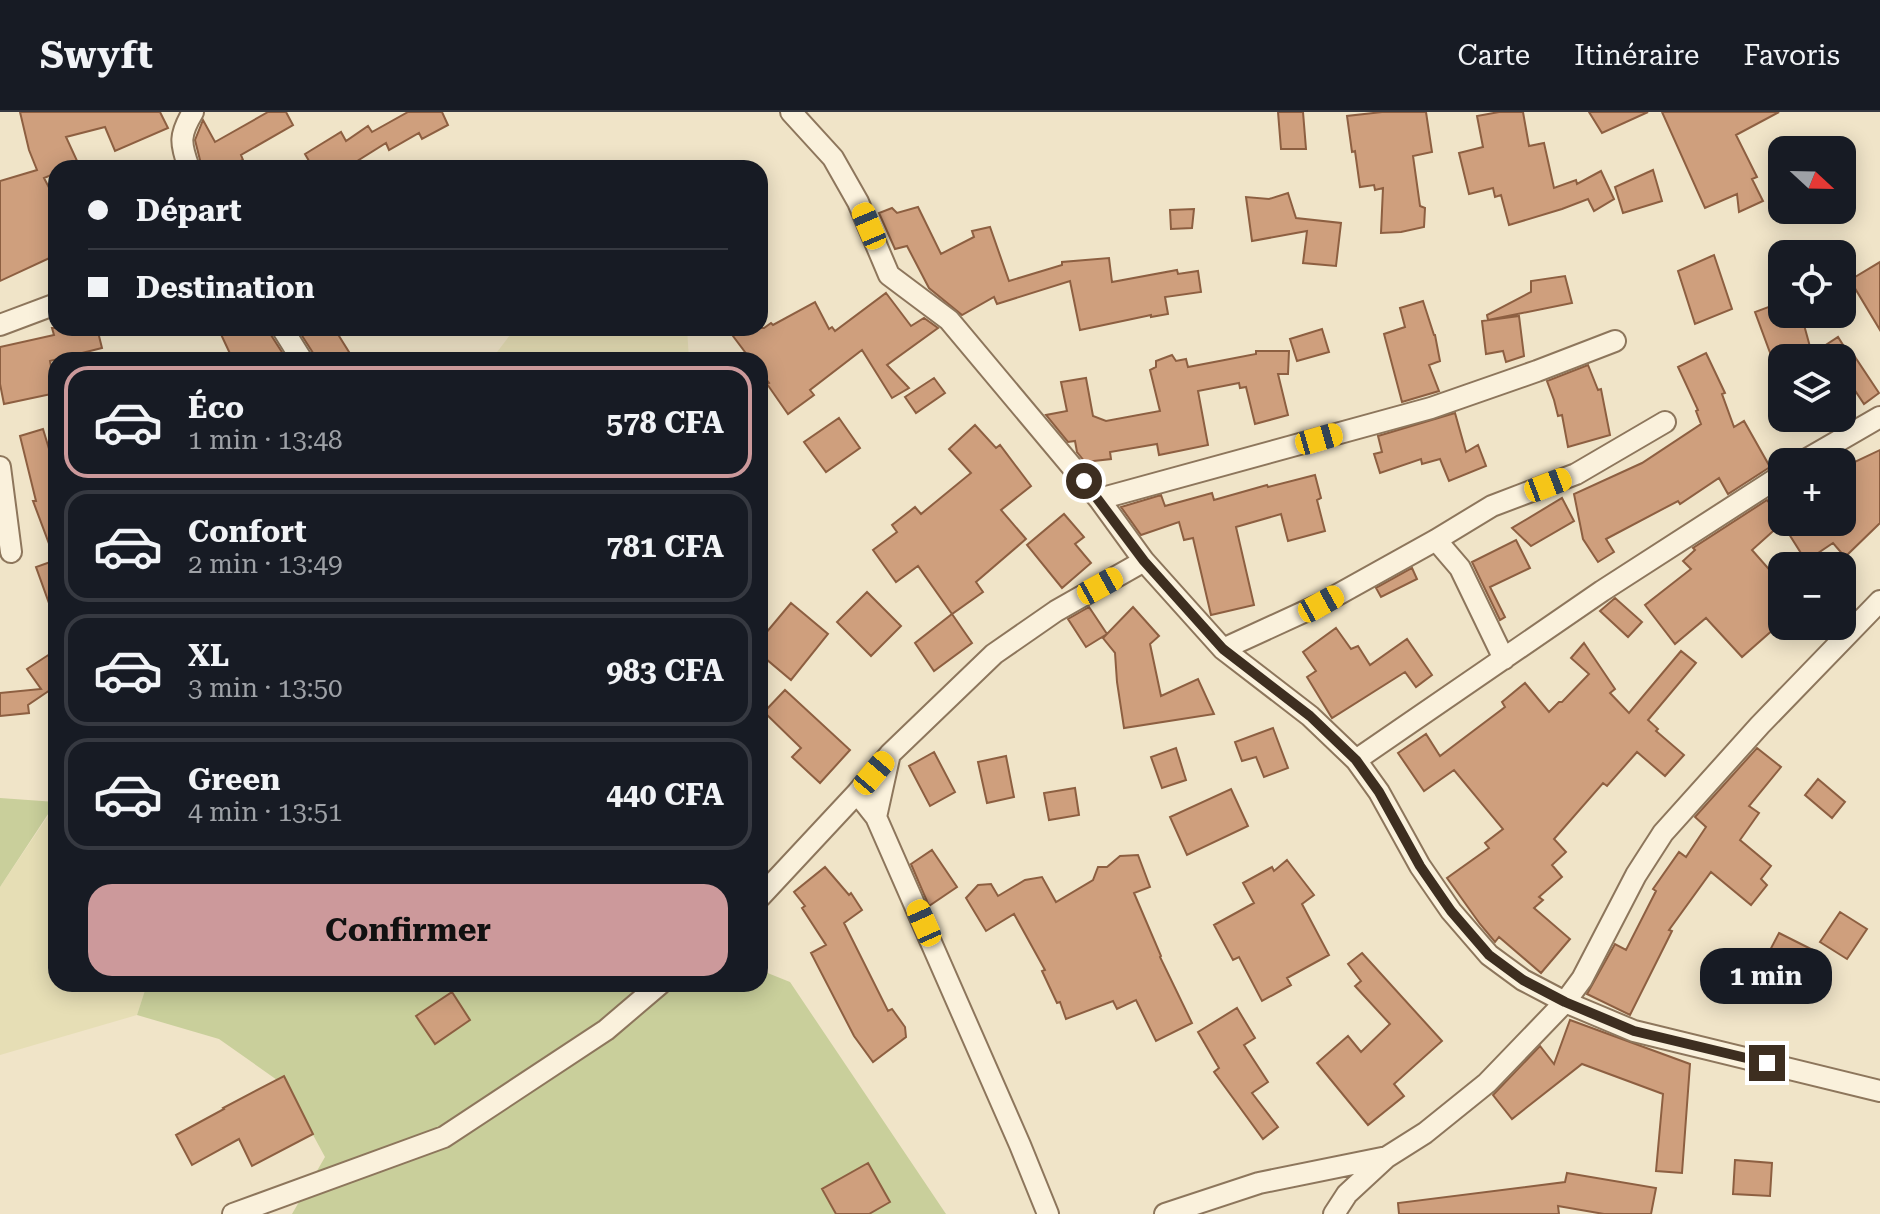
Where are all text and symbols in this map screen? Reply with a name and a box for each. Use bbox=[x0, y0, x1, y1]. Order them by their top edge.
text: Swyft bbox=[40, 33, 153, 77]
text: Carte bbox=[1457, 39, 1530, 72]
text: Itinéraire bbox=[1574, 39, 1699, 72]
text: Favoris bbox=[1743, 39, 1840, 72]
north arrow bbox=[1768, 136, 1856, 224]
map controls bbox=[1768, 136, 1856, 640]
text: Départ bbox=[136, 193, 242, 228]
car bbox=[849, 199, 889, 253]
button: locate bbox=[1768, 240, 1856, 328]
text: Destination bbox=[136, 270, 315, 305]
button: layers bbox=[1768, 344, 1856, 432]
icon: car bbox=[92, 386, 164, 458]
text: Éco bbox=[188, 390, 244, 425]
text: 578 CFA bbox=[606, 405, 724, 440]
car bbox=[1293, 421, 1345, 457]
text: 1 min · 13:48 bbox=[188, 425, 343, 455]
button: + bbox=[1768, 448, 1856, 536]
route start bbox=[1066, 463, 1102, 499]
car bbox=[1521, 465, 1575, 505]
icon: car bbox=[92, 510, 164, 582]
text: Confort bbox=[188, 514, 307, 549]
text: 781 CFA bbox=[606, 529, 724, 564]
text: 2 min · 13:49 bbox=[188, 549, 343, 579]
button: − bbox=[1768, 552, 1856, 640]
car bbox=[1073, 564, 1127, 608]
car bbox=[1294, 582, 1348, 626]
icon: car bbox=[92, 634, 164, 706]
text: XL bbox=[188, 638, 229, 673]
text: 983 CFA bbox=[606, 653, 724, 688]
text: 3 min · 13:50 bbox=[188, 673, 343, 703]
car bbox=[849, 747, 899, 799]
icon: car bbox=[92, 758, 164, 830]
text: Green bbox=[188, 762, 280, 797]
text: 440 CFA bbox=[606, 777, 724, 812]
text: 4 min · 13:51 bbox=[188, 797, 343, 827]
button: Confirmer bbox=[88, 884, 728, 976]
car bbox=[903, 896, 945, 950]
callout: 1 min bbox=[1701, 947, 1833, 1003]
text: 1 min bbox=[1730, 961, 1802, 991]
route end bbox=[1749, 1045, 1785, 1081]

